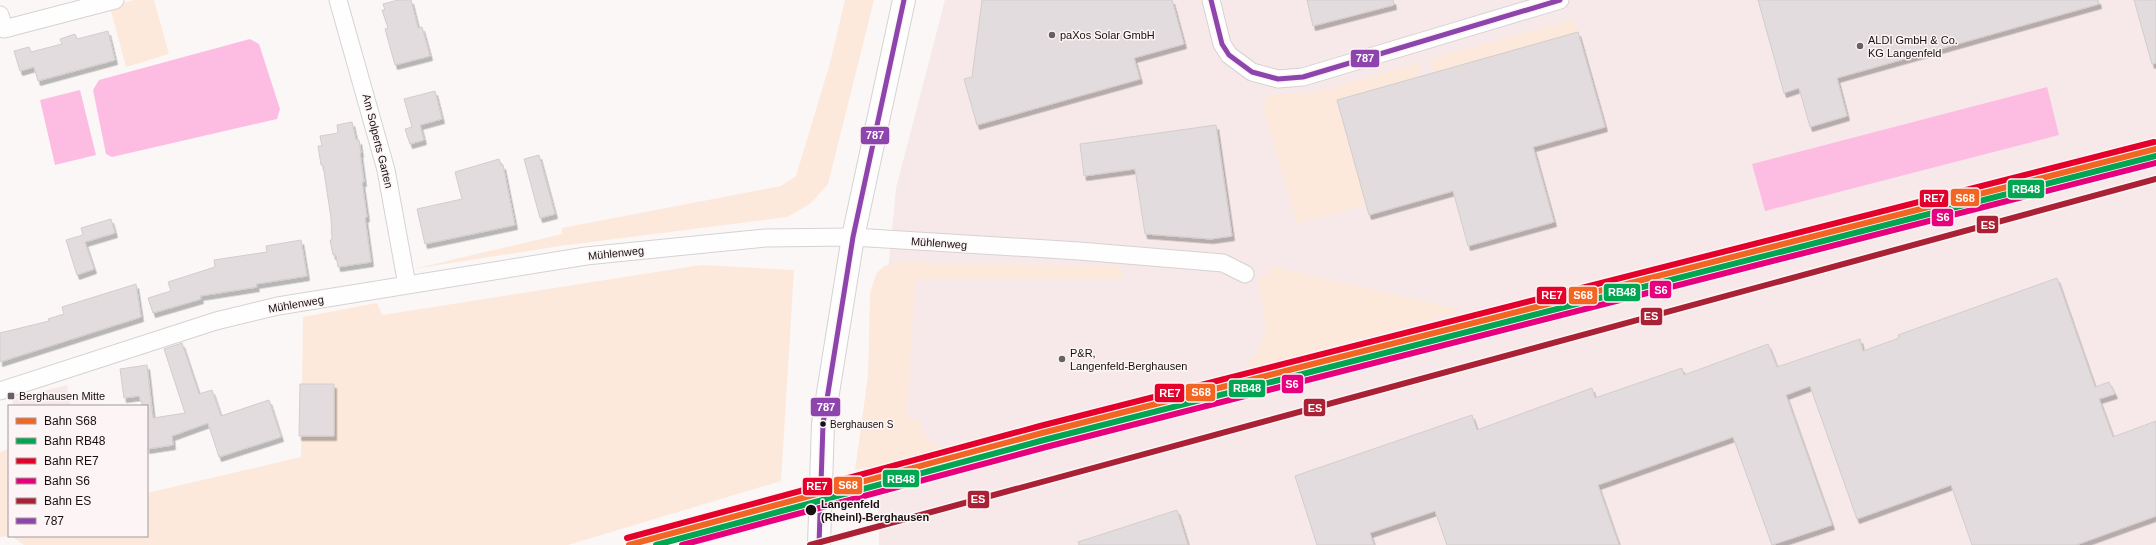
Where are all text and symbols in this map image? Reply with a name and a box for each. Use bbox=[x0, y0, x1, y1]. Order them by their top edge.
place label: paXos Solar GmbH bbox=[1060, 29, 1155, 41]
marker: paXos Solar GmbH bbox=[1047, 30, 1057, 40]
place label: ALDI GmbH & Co. KG Langenfeld bbox=[1868, 34, 1958, 59]
marker: ALDI GmbH & Co. KG Langenfeld bbox=[1855, 41, 1865, 51]
line badge: 787 bbox=[1350, 49, 1380, 68]
text: 787 bbox=[1356, 52, 1374, 64]
street label: Am Solperts Garten bbox=[360, 93, 396, 189]
line badge: 787 bbox=[860, 126, 890, 145]
text: 787 bbox=[866, 129, 884, 141]
line badge: RB48 bbox=[2007, 179, 2045, 199]
text: RB48 bbox=[2012, 183, 2040, 195]
line badge: S68 bbox=[1950, 188, 1980, 207]
line badge: RE7 bbox=[1919, 189, 1949, 208]
text: RE7 bbox=[1923, 192, 1945, 204]
text: S68 bbox=[1955, 192, 1975, 204]
line badge: S6 bbox=[1931, 208, 1954, 227]
text: S6 bbox=[1936, 211, 1950, 223]
line badge: ES bbox=[1976, 215, 1999, 234]
text: ES bbox=[1981, 219, 1995, 231]
street label: Mühlenweg bbox=[911, 235, 967, 251]
street label: Mühlenweg bbox=[587, 244, 645, 262]
line badge: S6 bbox=[1649, 280, 1672, 299]
line badge: RB48 bbox=[1603, 283, 1641, 302]
text: S6 bbox=[1654, 284, 1668, 296]
line badge: RE7 bbox=[1536, 286, 1567, 305]
line badge: S68 bbox=[1568, 286, 1598, 305]
text: RB48 bbox=[1608, 286, 1636, 298]
text: RE7 bbox=[1541, 289, 1563, 301]
text: S68 bbox=[1573, 289, 1593, 301]
street label: Mühlenweg bbox=[267, 293, 325, 315]
line badge: ES bbox=[1640, 307, 1663, 326]
text: ES bbox=[1644, 310, 1658, 322]
place label: P&R, Langenfeld-Berghausen bbox=[1070, 347, 1187, 372]
marker: P&R, Langenfeld-Berghausen bbox=[1057, 354, 1067, 364]
line badge: S6 bbox=[1281, 374, 1304, 394]
text: S6 bbox=[1285, 378, 1299, 390]
line badge: RB48 bbox=[1228, 379, 1266, 398]
text: RB48 bbox=[1233, 382, 1261, 394]
line badge: RE7 bbox=[1154, 383, 1185, 403]
line badge: S68 bbox=[1185, 383, 1216, 402]
text: S68 bbox=[1191, 386, 1211, 398]
text: RE7 bbox=[1159, 387, 1181, 399]
place label: Berghausen Mitte bbox=[19, 390, 105, 402]
marker: Berghausen Mitte bbox=[6, 391, 16, 401]
line badge: 787 bbox=[810, 397, 841, 417]
line badge: ES bbox=[1303, 398, 1326, 417]
text: 787 bbox=[817, 401, 835, 413]
text: ES bbox=[1308, 402, 1322, 414]
legend bbox=[8, 405, 148, 537]
text: Bahn S68 bbox=[44, 414, 97, 428]
marker: Berghausen S bbox=[818, 419, 828, 429]
place label: Berghausen S bbox=[830, 419, 894, 430]
text: Bahn RB48 bbox=[44, 434, 106, 448]
text: Bahn RE7 bbox=[44, 454, 99, 468]
line badge: RB48 bbox=[882, 469, 920, 488]
text: RB48 bbox=[887, 473, 915, 485]
text: Bahn S6 bbox=[44, 474, 90, 488]
line badge: S68 bbox=[833, 476, 863, 495]
line badge: RE7 bbox=[802, 477, 833, 496]
text: S68 bbox=[838, 479, 858, 491]
text: RE7 bbox=[806, 480, 828, 492]
line badge: ES bbox=[967, 490, 990, 509]
text: ES bbox=[971, 493, 985, 505]
text: Bahn ES bbox=[44, 494, 91, 508]
place label: Langenfeld (Rheinl)-Berghausen bbox=[821, 498, 929, 523]
marker: Langenfeld (Rheinl)-Berghausen bbox=[804, 503, 818, 517]
text: 787 bbox=[44, 514, 64, 528]

